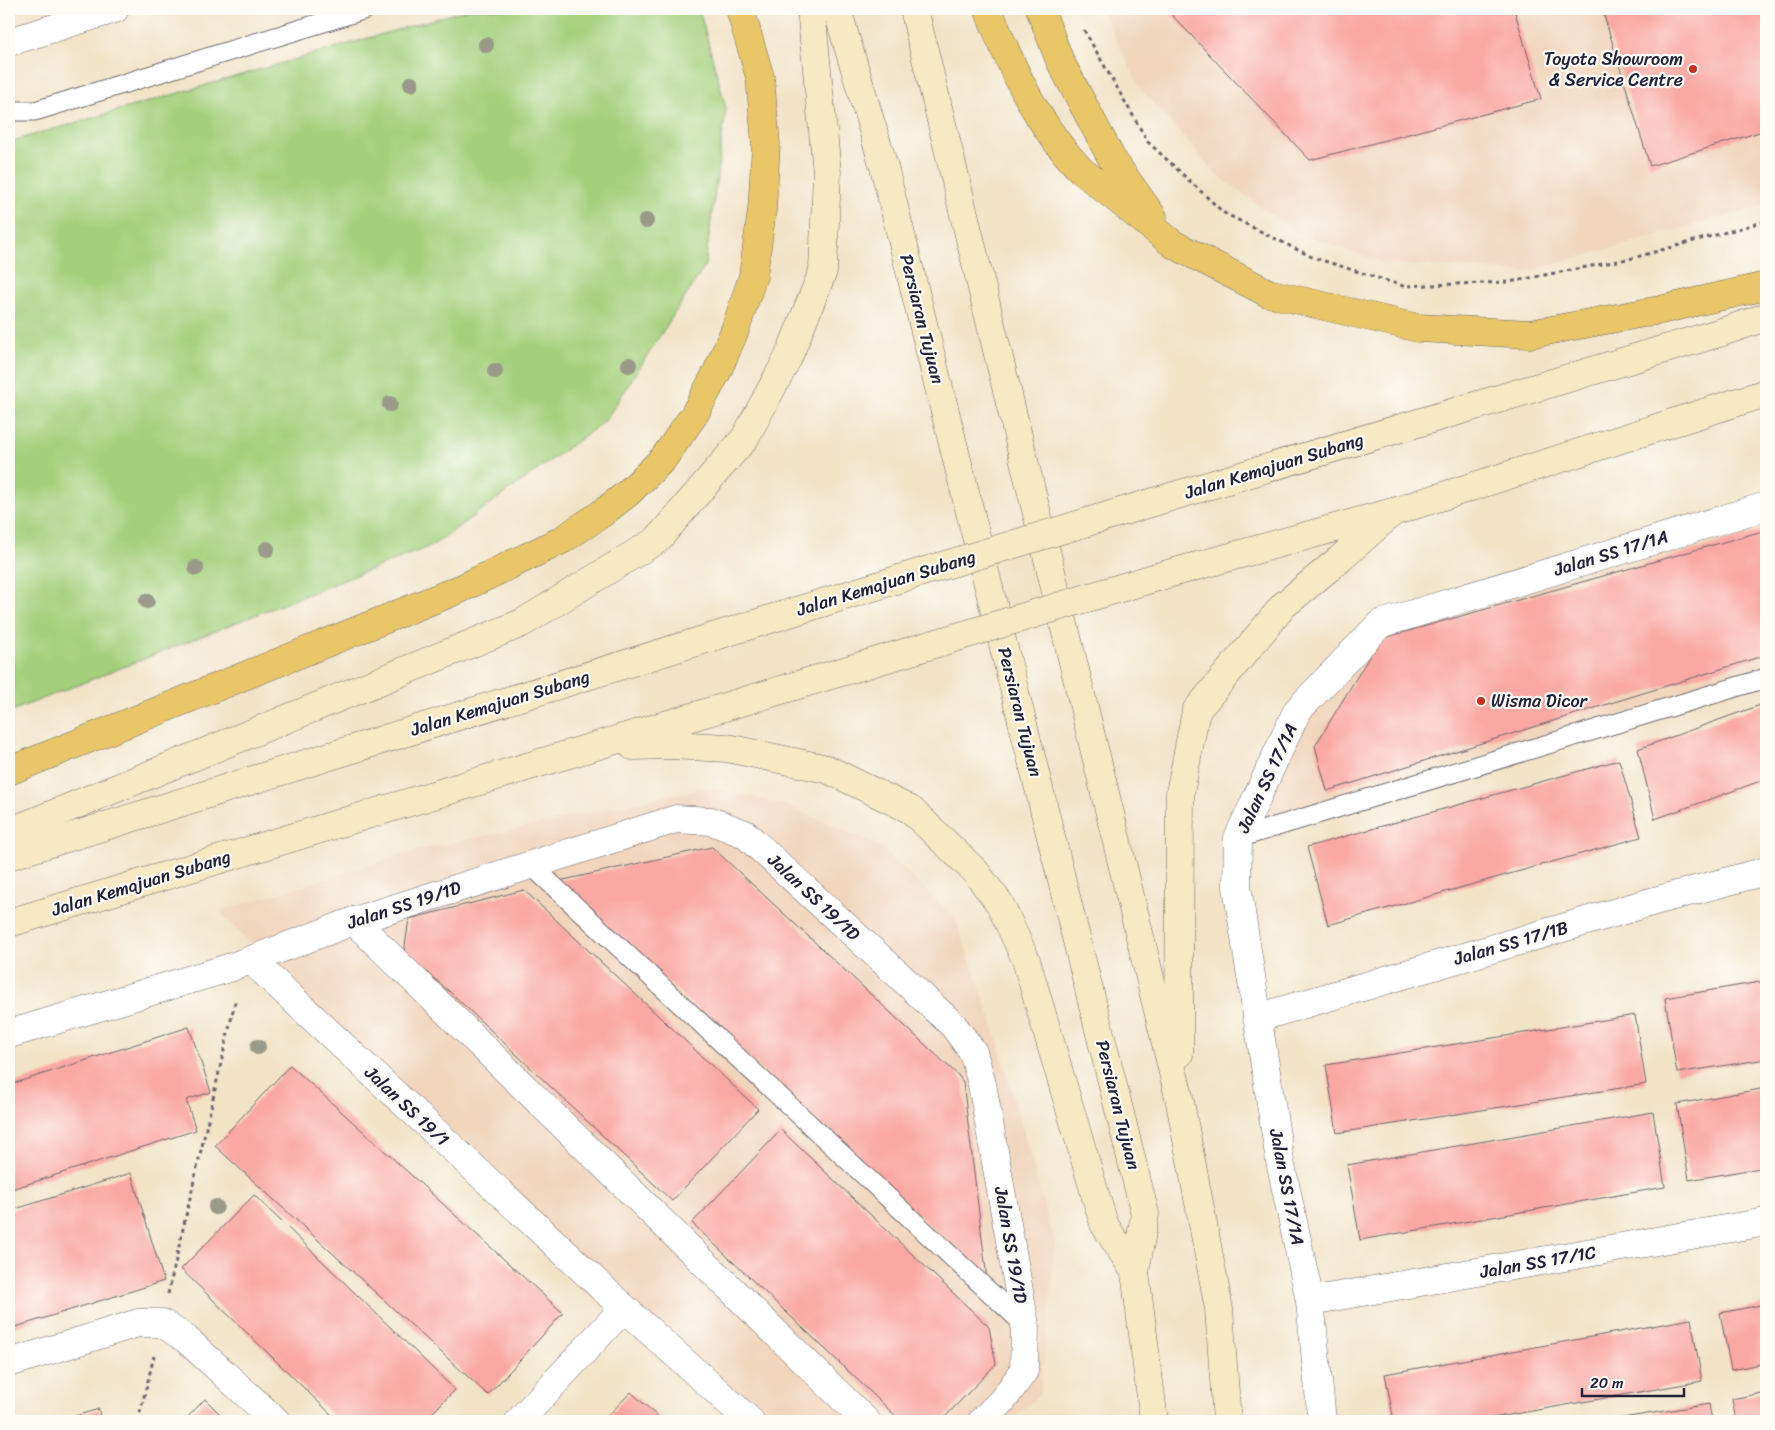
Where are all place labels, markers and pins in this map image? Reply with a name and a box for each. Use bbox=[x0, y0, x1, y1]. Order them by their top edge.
place label: Toyota Showroom & Service Centre bbox=[1544, 43, 1683, 96]
marker: Toyota Showroom & Service Centre bbox=[1687, 63, 1699, 75]
place label: Wisma Dicor bbox=[1491, 685, 1589, 717]
marker: Wisma Dicor bbox=[1475, 695, 1487, 707]

